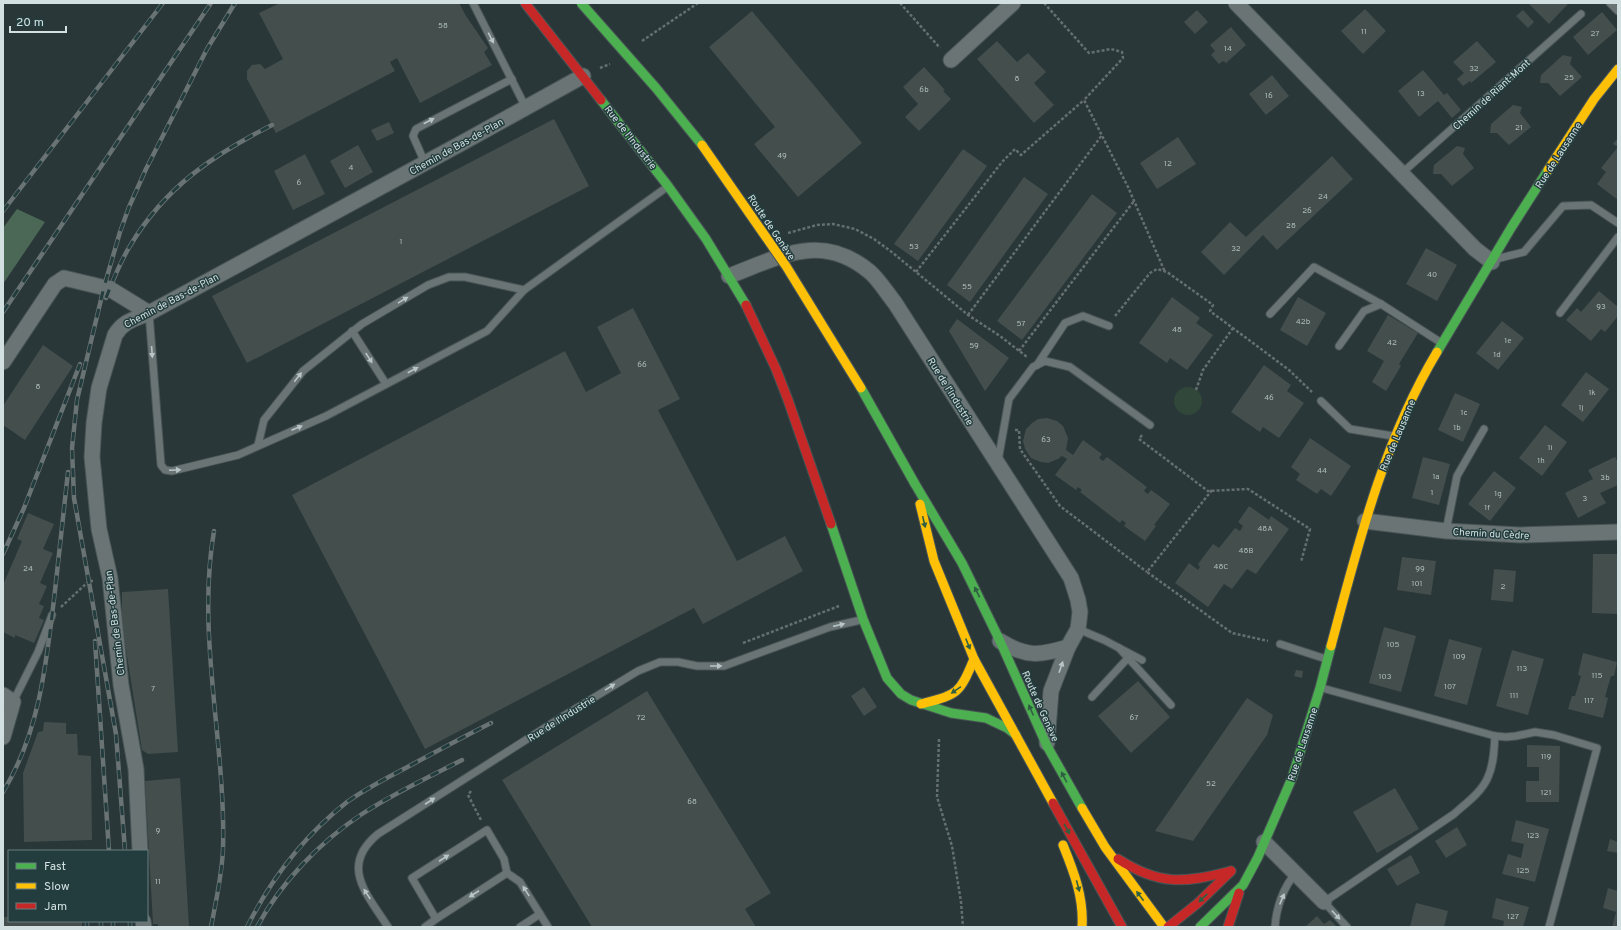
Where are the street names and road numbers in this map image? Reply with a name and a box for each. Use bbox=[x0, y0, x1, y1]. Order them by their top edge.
street label: Chemin de Riant-Mont bbox=[1450, 57, 1534, 133]
street label: Rue de l'Industrie bbox=[601, 103, 659, 172]
street label: Chemin de Bas-de-Plan bbox=[407, 116, 506, 179]
street label: Rue de Lausanne bbox=[1533, 120, 1586, 191]
street label: Route de Genève bbox=[744, 193, 798, 263]
street label: Chemin de Bas-de-Plan bbox=[122, 271, 221, 332]
street label: Rue de l'Industrie bbox=[924, 355, 976, 428]
street label: Rue de Lausanne bbox=[1377, 398, 1419, 473]
street label: Chemin du Cèdre bbox=[1452, 526, 1530, 543]
street label: Chemin de Bas-de-Plan bbox=[103, 570, 128, 676]
street label: Route de Genève bbox=[1018, 669, 1061, 744]
street label: Rue de l'Industrie bbox=[525, 693, 598, 745]
street label: Rue de Lausanne bbox=[1285, 706, 1321, 783]

